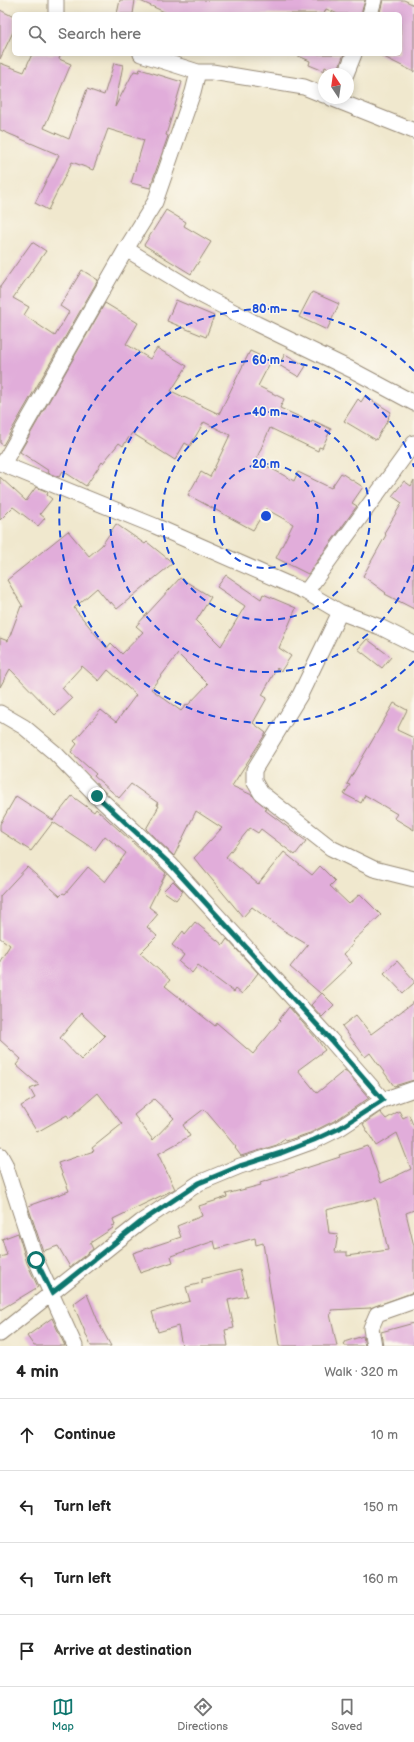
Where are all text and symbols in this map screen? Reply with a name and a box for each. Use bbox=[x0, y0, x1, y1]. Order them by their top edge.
search box bbox=[12, 12, 402, 56]
icon: search bbox=[26, 23, 48, 45]
text: Search here bbox=[58, 25, 141, 44]
north arrow bbox=[318, 68, 354, 104]
text: 80 m bbox=[252, 302, 280, 317]
text: 60 m bbox=[252, 353, 280, 368]
text: 40 m bbox=[252, 405, 280, 420]
text: 20 m bbox=[252, 457, 280, 472]
centre of rings bbox=[259, 509, 273, 523]
route end bbox=[88, 787, 106, 805]
route start bbox=[27, 1251, 45, 1269]
text: 4 min bbox=[16, 1362, 59, 1382]
text: Walk · 320 m bbox=[324, 1364, 398, 1380]
icon: ahead bbox=[16, 1424, 38, 1446]
text: Continue bbox=[54, 1425, 116, 1444]
text: 10 m bbox=[371, 1427, 398, 1443]
icon: left bbox=[16, 1496, 38, 1518]
text: Turn left bbox=[54, 1497, 111, 1516]
text: 150 m bbox=[364, 1499, 398, 1515]
icon: left bbox=[16, 1568, 38, 1590]
text: Turn left bbox=[54, 1569, 111, 1588]
text: 160 m bbox=[363, 1571, 398, 1587]
icon: arrive bbox=[16, 1640, 38, 1662]
text: Arrive at destination bbox=[54, 1641, 192, 1660]
tab: Map bbox=[52, 1696, 74, 1733]
tab: Directions bbox=[177, 1696, 228, 1733]
tab: Saved bbox=[331, 1696, 362, 1733]

